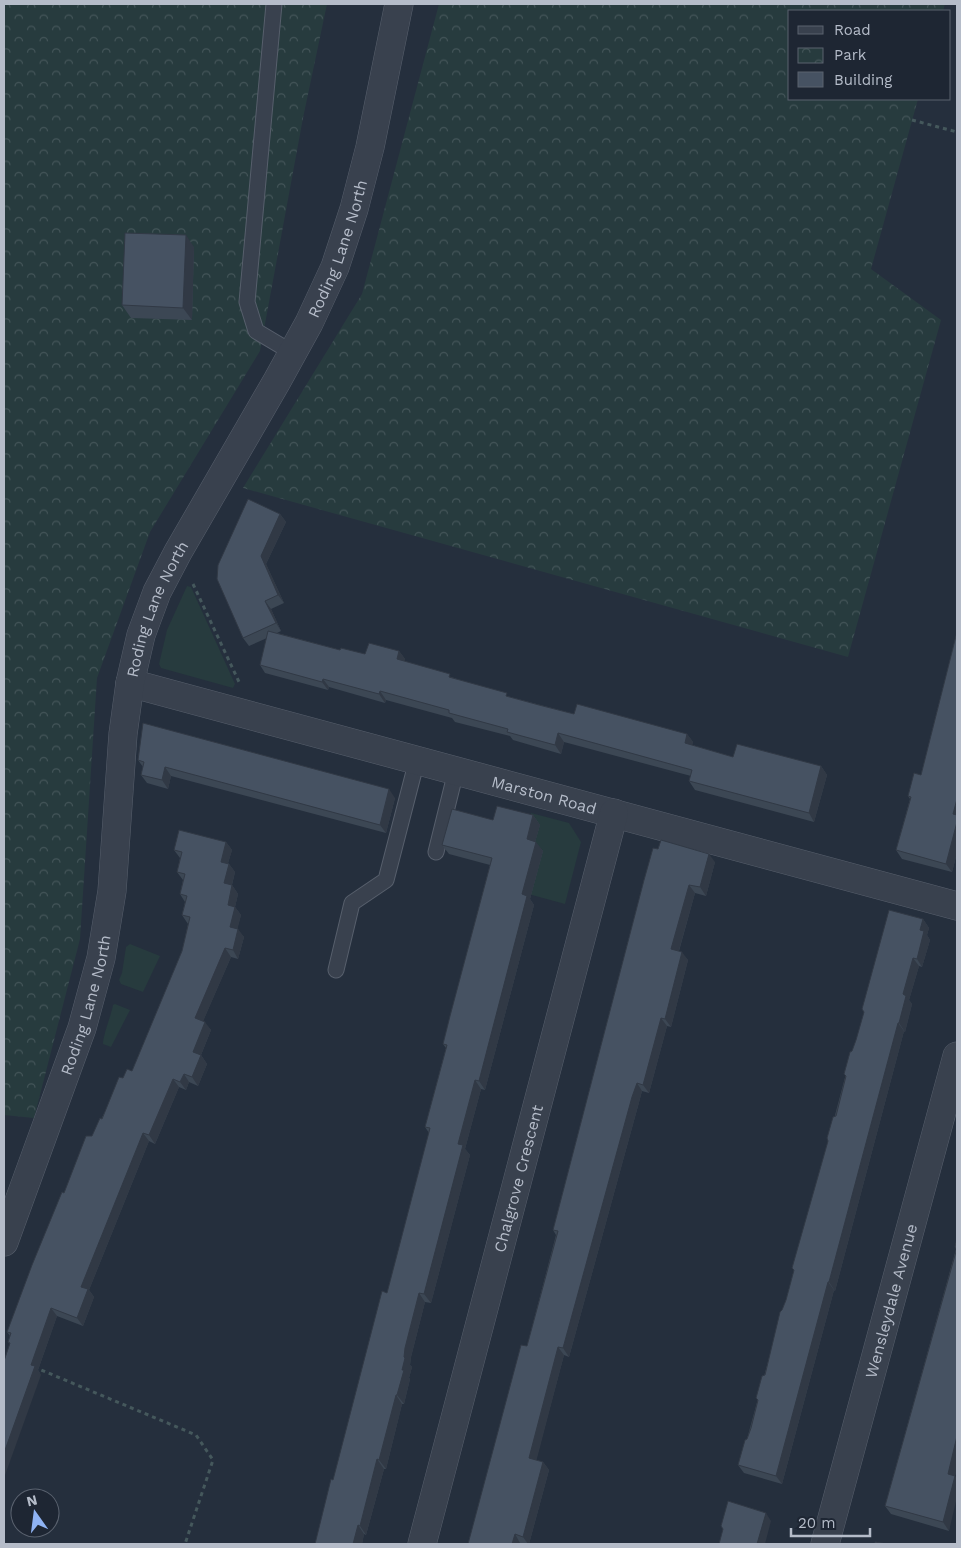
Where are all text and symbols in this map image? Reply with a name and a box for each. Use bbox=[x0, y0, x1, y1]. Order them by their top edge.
legend bbox=[788, 10, 951, 100]
text: Road bbox=[834, 21, 871, 39]
text: Park bbox=[834, 46, 867, 64]
text: Building bbox=[834, 71, 892, 89]
street label: Roding Lane North bbox=[304, 178, 371, 321]
street label: Roding Lane North bbox=[123, 538, 192, 679]
street label: Marston Road bbox=[489, 772, 599, 818]
street label: Roding Lane North bbox=[57, 933, 115, 1078]
street label: Chalgrove Crescent bbox=[490, 1102, 547, 1254]
street label: Wensleydale Avenue bbox=[861, 1222, 921, 1380]
north arrow bbox=[10, 1488, 60, 1538]
text: N bbox=[25, 1491, 39, 1509]
scale bar bbox=[791, 1506, 870, 1538]
text: 20 m bbox=[798, 1514, 836, 1532]

